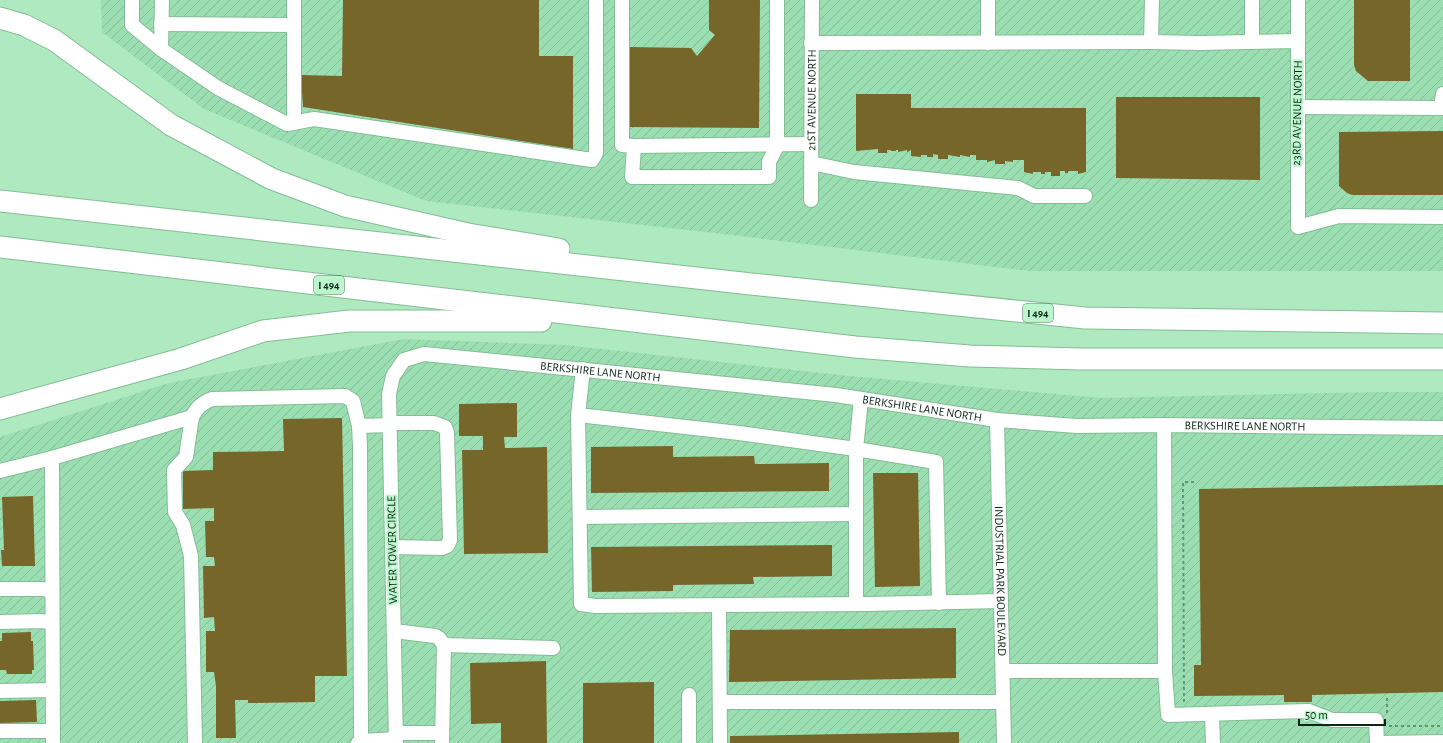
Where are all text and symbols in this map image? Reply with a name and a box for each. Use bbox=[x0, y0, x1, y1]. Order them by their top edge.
street label: 21ST AVENUE NORTH bbox=[805, 49, 818, 151]
street label: 23RD AVENUE NORTH bbox=[1290, 60, 1304, 166]
road number: I 494 bbox=[314, 276, 344, 294]
road number: I 494 bbox=[1023, 304, 1053, 322]
street label: BERKSHIRE LANE NORTH bbox=[540, 360, 661, 384]
street label: BERKSHIRE LANE NORTH bbox=[861, 393, 983, 424]
street label: BERKSHIRE LANE NORTH bbox=[1184, 419, 1306, 433]
street label: WATER TOWER CIRCLE bbox=[385, 496, 399, 604]
street label: INDUSTRIAL PARK BOULEVARD bbox=[993, 506, 1008, 656]
scale bar bbox=[1299, 701, 1385, 727]
text: 50 m bbox=[1305, 709, 1328, 721]

